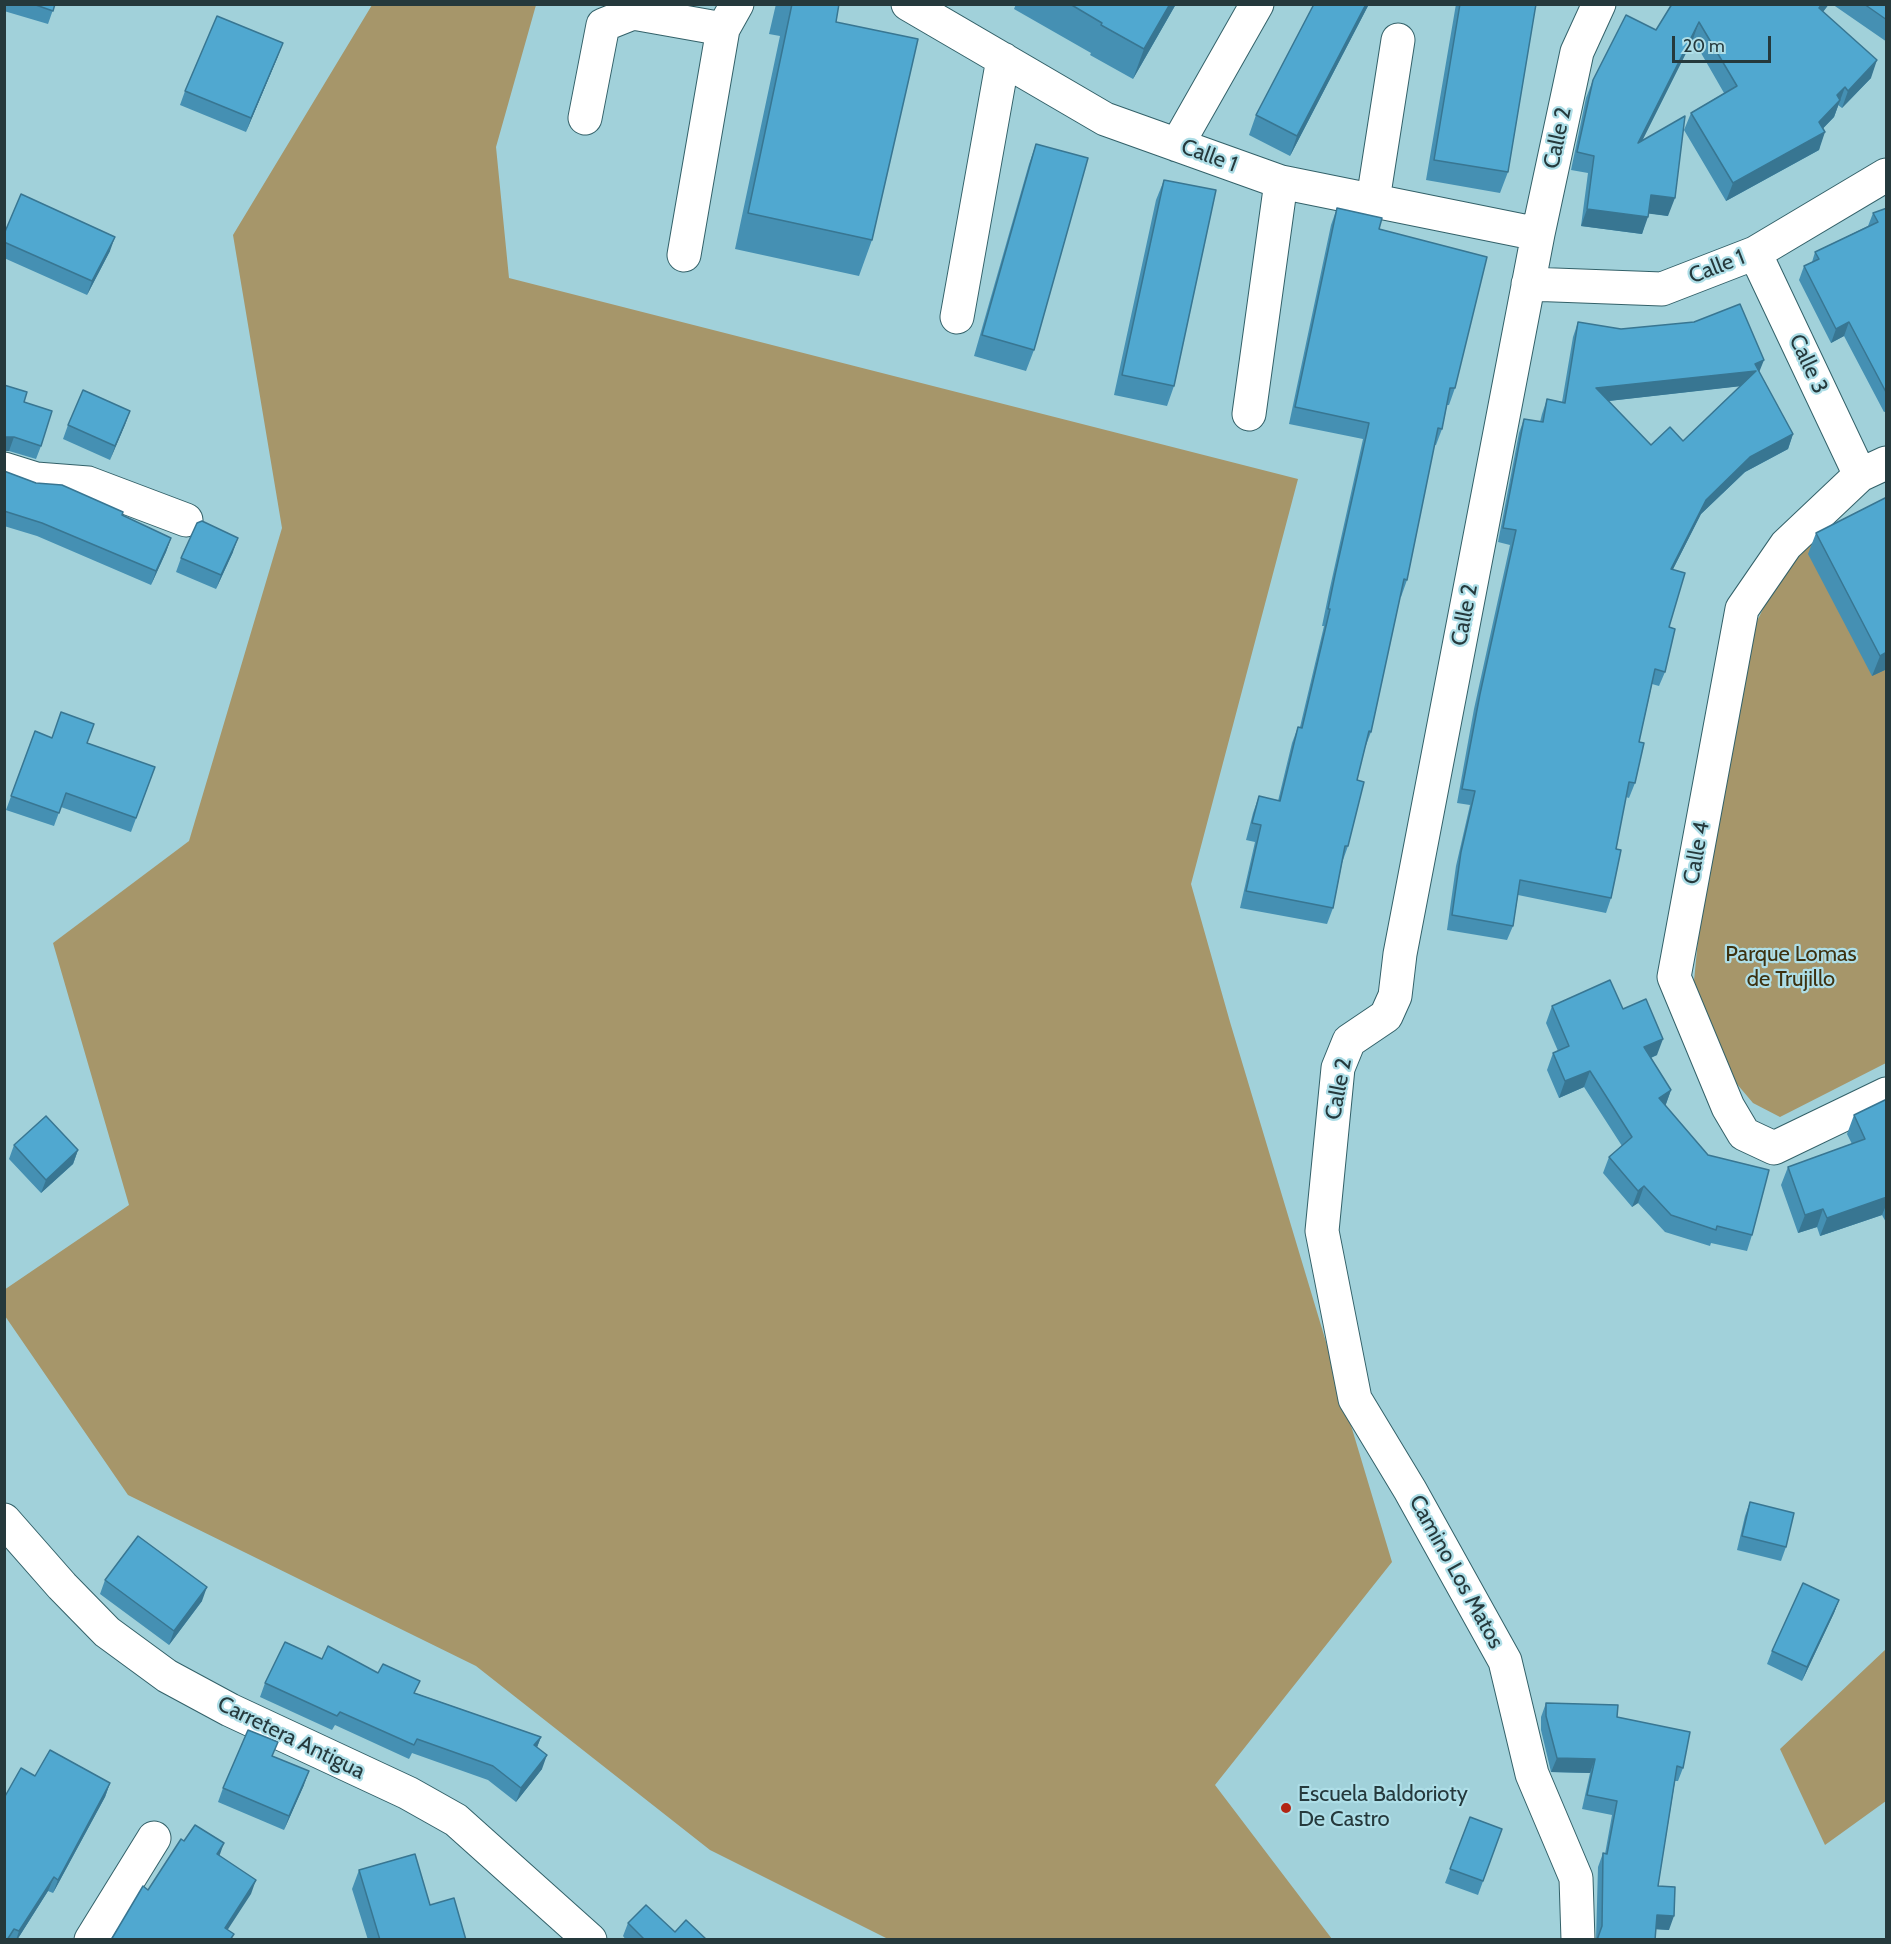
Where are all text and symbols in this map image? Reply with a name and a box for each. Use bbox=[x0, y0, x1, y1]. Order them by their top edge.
scale bar bbox=[1675, 24, 1774, 62]
text: 20 m bbox=[1683, 35, 1725, 57]
street label: Calle 2 bbox=[1539, 105, 1577, 171]
street label: Calle 1 bbox=[1177, 134, 1241, 178]
street label: Calle 1 bbox=[1685, 244, 1749, 290]
street label: Calle 3 bbox=[1783, 330, 1833, 398]
street label: Calle 2 bbox=[1446, 582, 1484, 648]
street label: Calle 4 bbox=[1679, 820, 1715, 886]
park label: Parque Lomas de Trujillo bbox=[1725, 942, 1857, 993]
street label: Calle 2 bbox=[1320, 1056, 1358, 1122]
street label: Camino Los Matos bbox=[1403, 1491, 1509, 1653]
street label: Carretera Antigua bbox=[213, 1691, 369, 1785]
place label: Escuela Baldorioty De Castro bbox=[1298, 1782, 1468, 1834]
marker: Escuela Baldorioty De Castro bbox=[1279, 1801, 1293, 1815]

